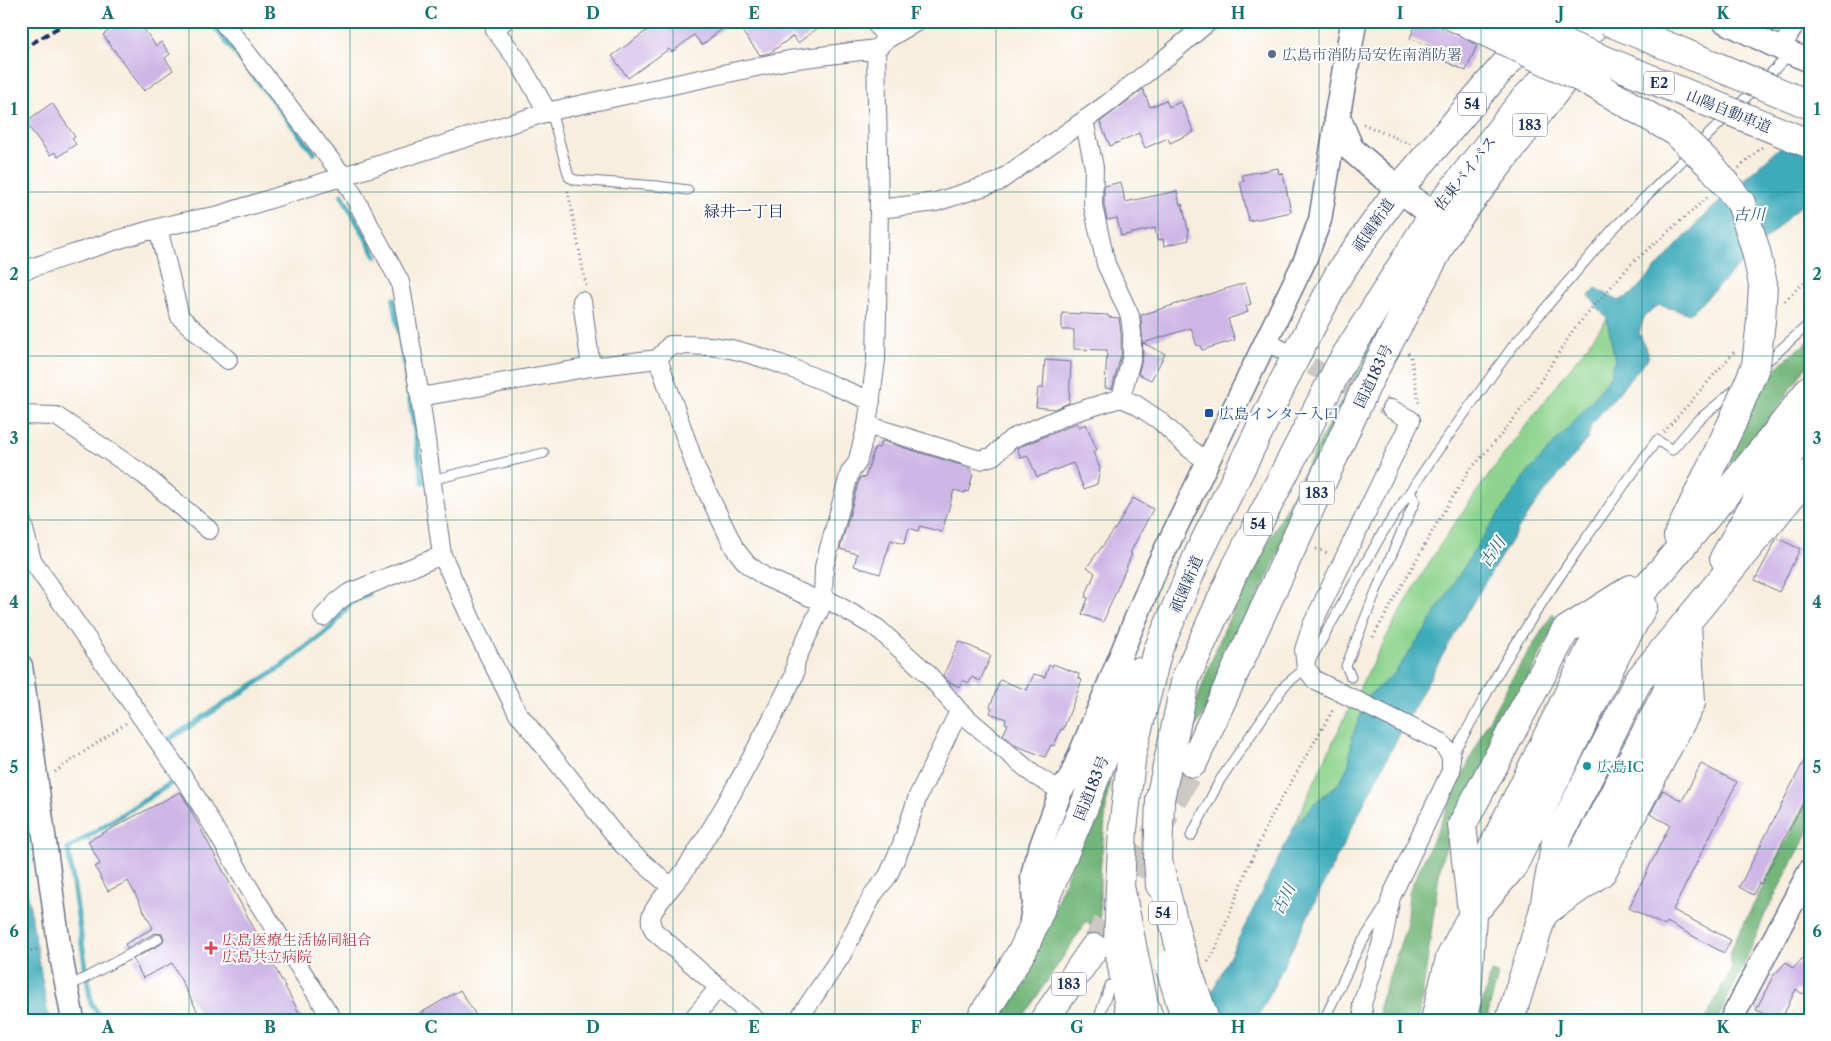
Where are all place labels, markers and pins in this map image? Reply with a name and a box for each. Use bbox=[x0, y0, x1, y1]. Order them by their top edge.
place label: 広島市消防局安佐南消防署 bbox=[1282, 45, 1462, 64]
marker: 広島市消防局安佐南消防署 bbox=[1266, 48, 1278, 60]
place label: 広島インター入口 bbox=[1219, 404, 1338, 423]
marker: 広島インター入口 bbox=[1203, 407, 1215, 419]
place label: 広島IC bbox=[1597, 757, 1644, 776]
marker: 広島IC bbox=[1581, 760, 1593, 772]
place label: 広島医療生活協同組合 広島共立病院 bbox=[222, 930, 372, 966]
marker: 広島医療生活協同組合 広島共立病院 bbox=[204, 941, 218, 955]

